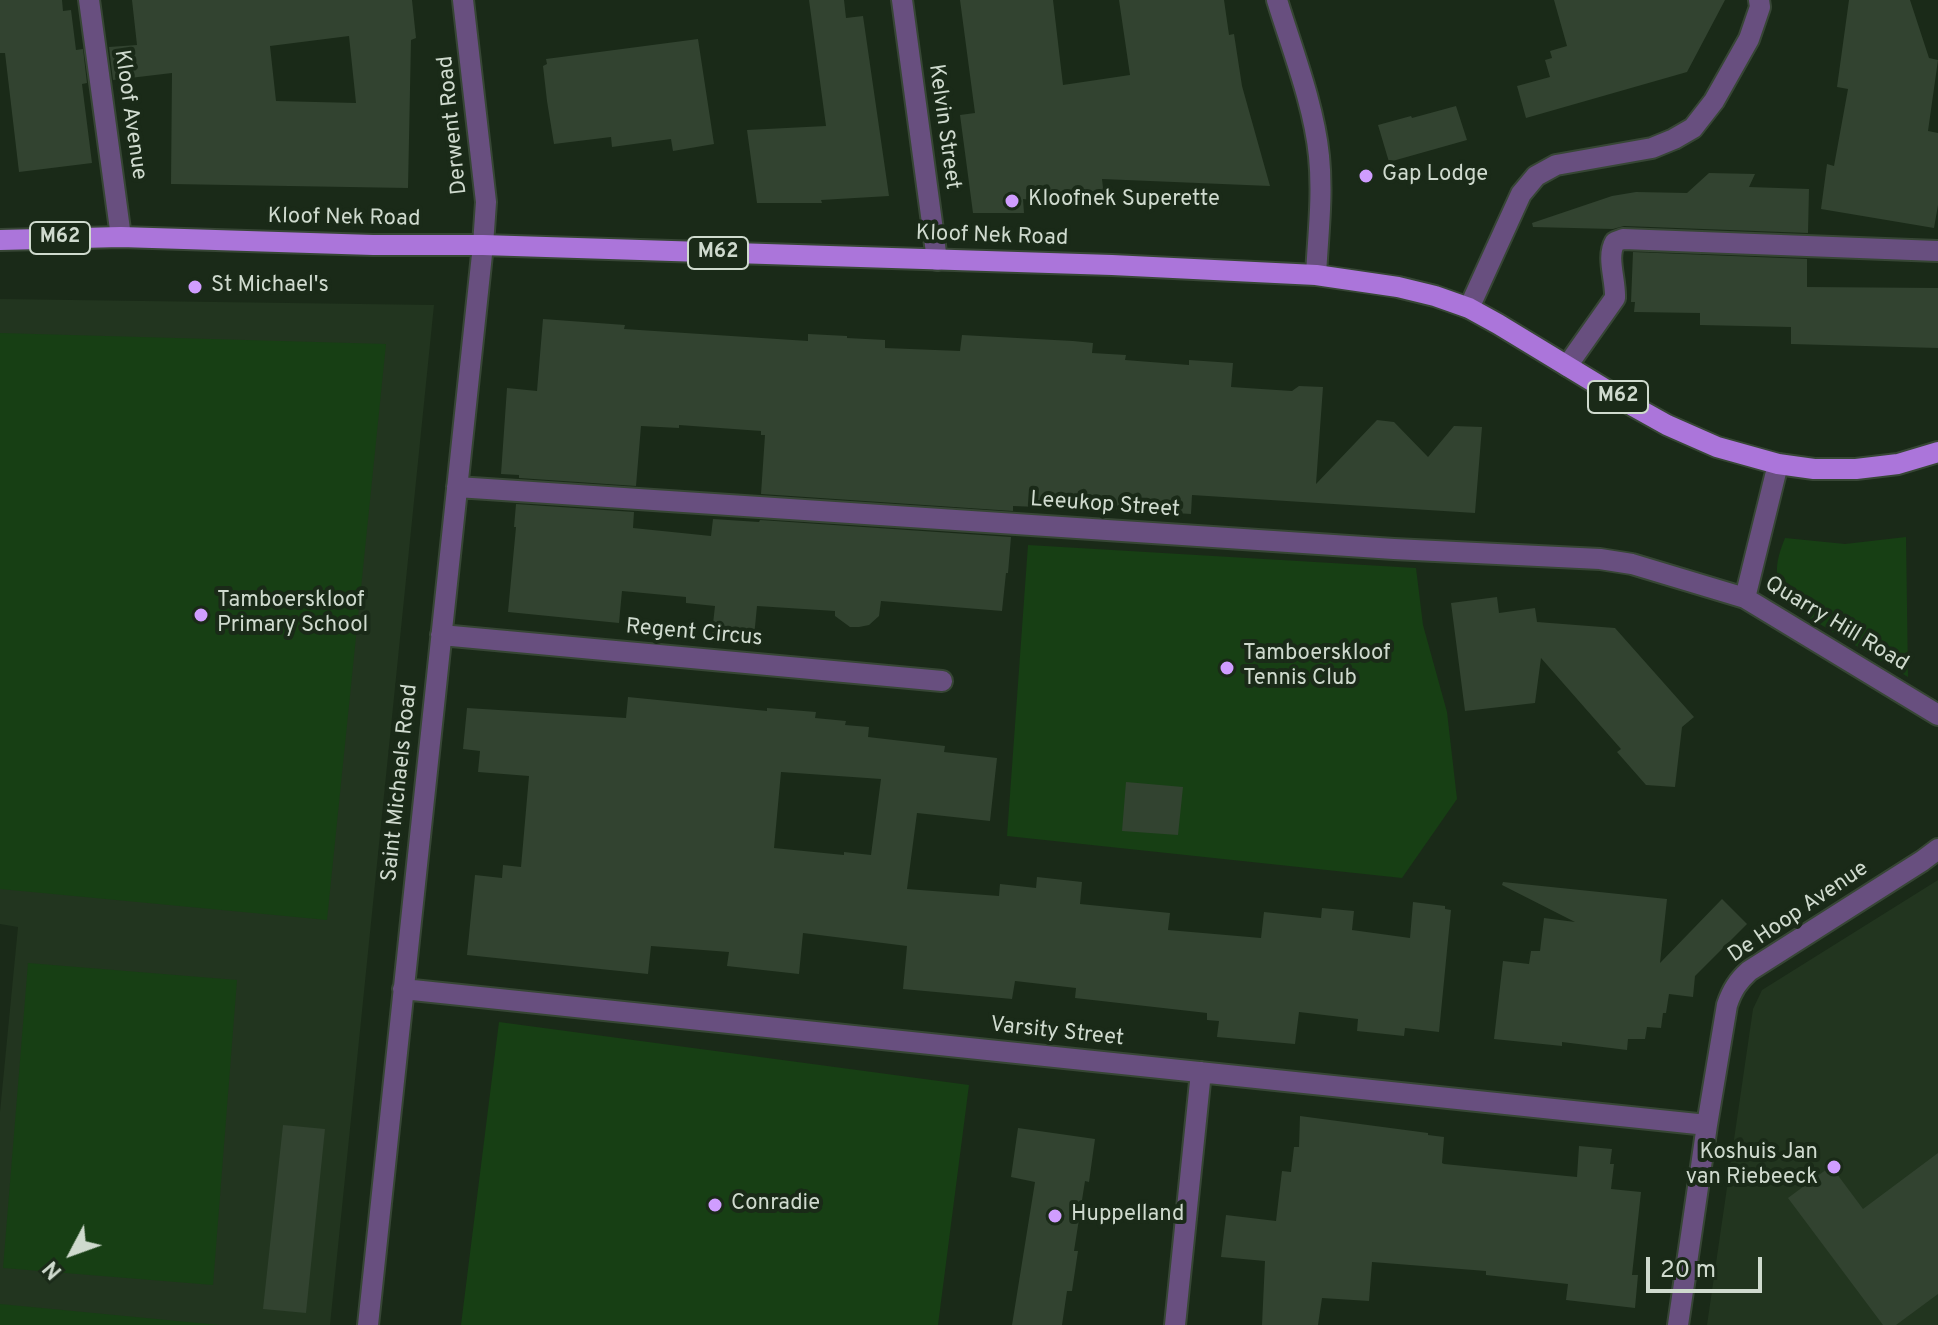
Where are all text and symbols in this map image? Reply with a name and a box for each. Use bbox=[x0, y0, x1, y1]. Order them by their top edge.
street label: Kloof Avenue bbox=[107, 48, 151, 182]
street label: Derwent Road bbox=[434, 54, 474, 196]
street label: Kelvin Street bbox=[921, 63, 965, 191]
place label: Gap Lodge bbox=[1382, 163, 1488, 189]
marker: Gap Lodge bbox=[1357, 167, 1375, 185]
place label: Kloofnek Superette bbox=[1028, 188, 1220, 214]
marker: Kloofnek Superette bbox=[1003, 192, 1021, 210]
street label: Kloof Nek Road bbox=[267, 204, 421, 234]
street label: Kloof Nek Road bbox=[915, 221, 1069, 253]
road number: M62 bbox=[30, 222, 90, 254]
road number: M62 bbox=[688, 237, 748, 269]
place label: St Michael's bbox=[211, 274, 329, 300]
marker: St Michael's bbox=[186, 278, 204, 296]
road number: M62 bbox=[1588, 381, 1648, 413]
street label: Leeukop Street bbox=[1029, 488, 1181, 524]
street label: Quarry Hill Road bbox=[1759, 572, 1913, 678]
place label: Tamboerskloof Primary School bbox=[217, 589, 368, 640]
marker: Tamboerskloof Primary School bbox=[192, 606, 210, 624]
street label: Regent Circus bbox=[624, 615, 764, 653]
place label: Tamboerskloof Tennis Club bbox=[1243, 642, 1390, 694]
marker: Tamboerskloof Tennis Club bbox=[1218, 659, 1236, 677]
street label: Saint Michaels Road bbox=[377, 683, 425, 883]
street label: De Hoop Avenue bbox=[1724, 856, 1874, 970]
street label: Varsity Street bbox=[989, 1013, 1125, 1053]
place label: Koshuis Jan van Riebeeck bbox=[1686, 1141, 1818, 1192]
marker: Koshuis Jan van Riebeeck bbox=[1825, 1158, 1843, 1176]
place label: Conradie bbox=[731, 1192, 820, 1218]
marker: Conradie bbox=[706, 1196, 724, 1214]
place label: Huppelland bbox=[1071, 1203, 1184, 1229]
marker: Huppelland bbox=[1046, 1207, 1064, 1225]
north arrow bbox=[32, 1213, 112, 1293]
scale bar bbox=[1650, 1241, 1766, 1291]
text: N bbox=[38, 1254, 69, 1284]
text: 20 m bbox=[1660, 1256, 1716, 1286]

